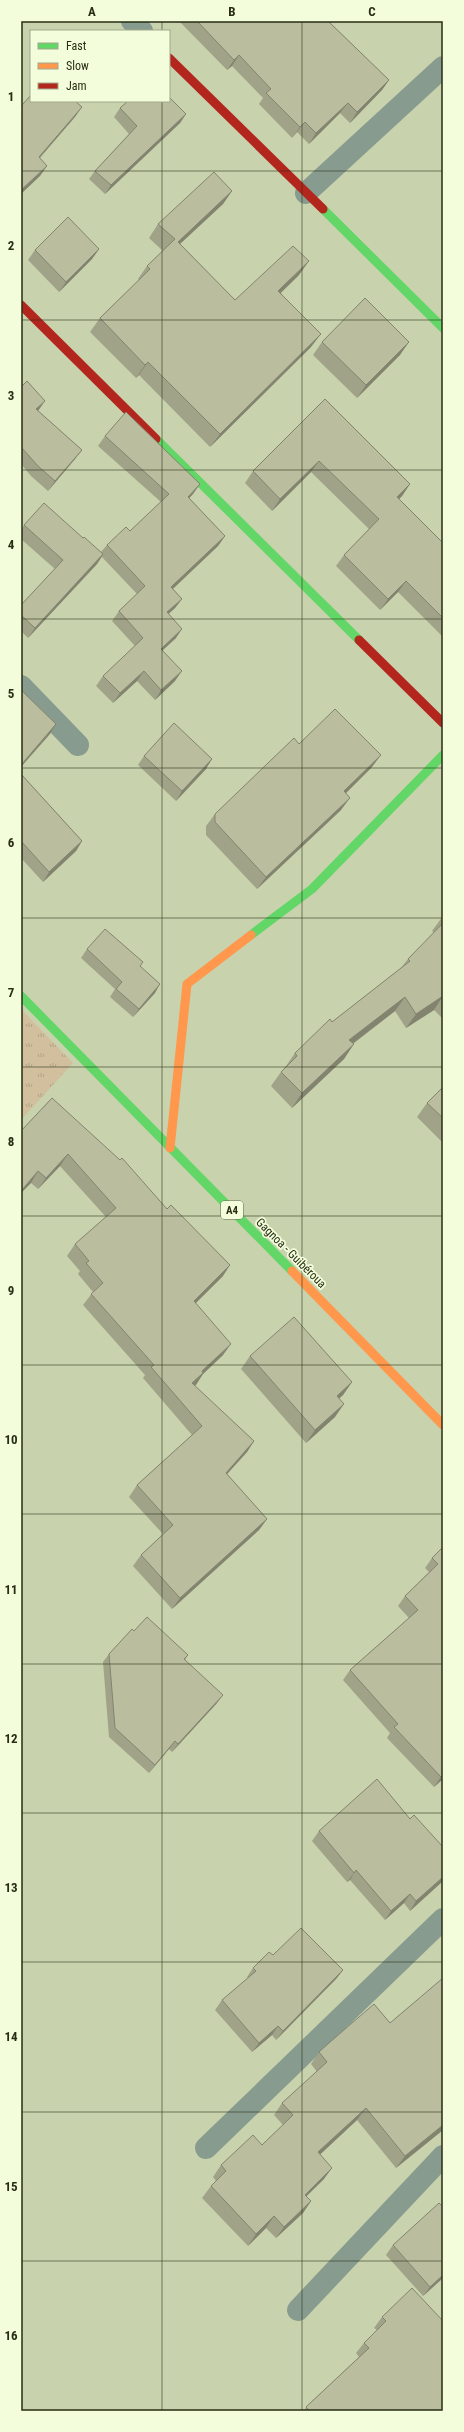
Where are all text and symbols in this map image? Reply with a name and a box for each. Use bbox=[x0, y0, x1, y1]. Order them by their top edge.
text: A bbox=[88, 4, 96, 19]
text: B bbox=[228, 4, 236, 19]
text: C bbox=[368, 4, 376, 19]
legend bbox=[30, 30, 170, 102]
text: Fast bbox=[66, 39, 87, 53]
text: Slow bbox=[66, 59, 89, 73]
text: Jam bbox=[66, 79, 87, 93]
text: 1 bbox=[8, 89, 14, 104]
text: 2 bbox=[8, 238, 15, 253]
text: 3 bbox=[8, 388, 14, 403]
text: 4 bbox=[8, 537, 15, 552]
text: 5 bbox=[8, 686, 15, 701]
text: 6 bbox=[8, 835, 15, 850]
text: 7 bbox=[8, 985, 15, 1000]
text: 8 bbox=[8, 1134, 14, 1149]
road number: A4 bbox=[221, 1201, 243, 1219]
street label: Gagnoa - Guibéroua bbox=[253, 1215, 329, 1291]
text: 9 bbox=[8, 1283, 14, 1298]
text: 10 bbox=[4, 1432, 18, 1447]
text: 11 bbox=[4, 1582, 18, 1597]
text: 12 bbox=[4, 1731, 18, 1746]
text: 13 bbox=[4, 1880, 18, 1895]
text: 14 bbox=[4, 2029, 18, 2044]
text: 15 bbox=[4, 2179, 18, 2194]
text: 16 bbox=[4, 2328, 18, 2343]

